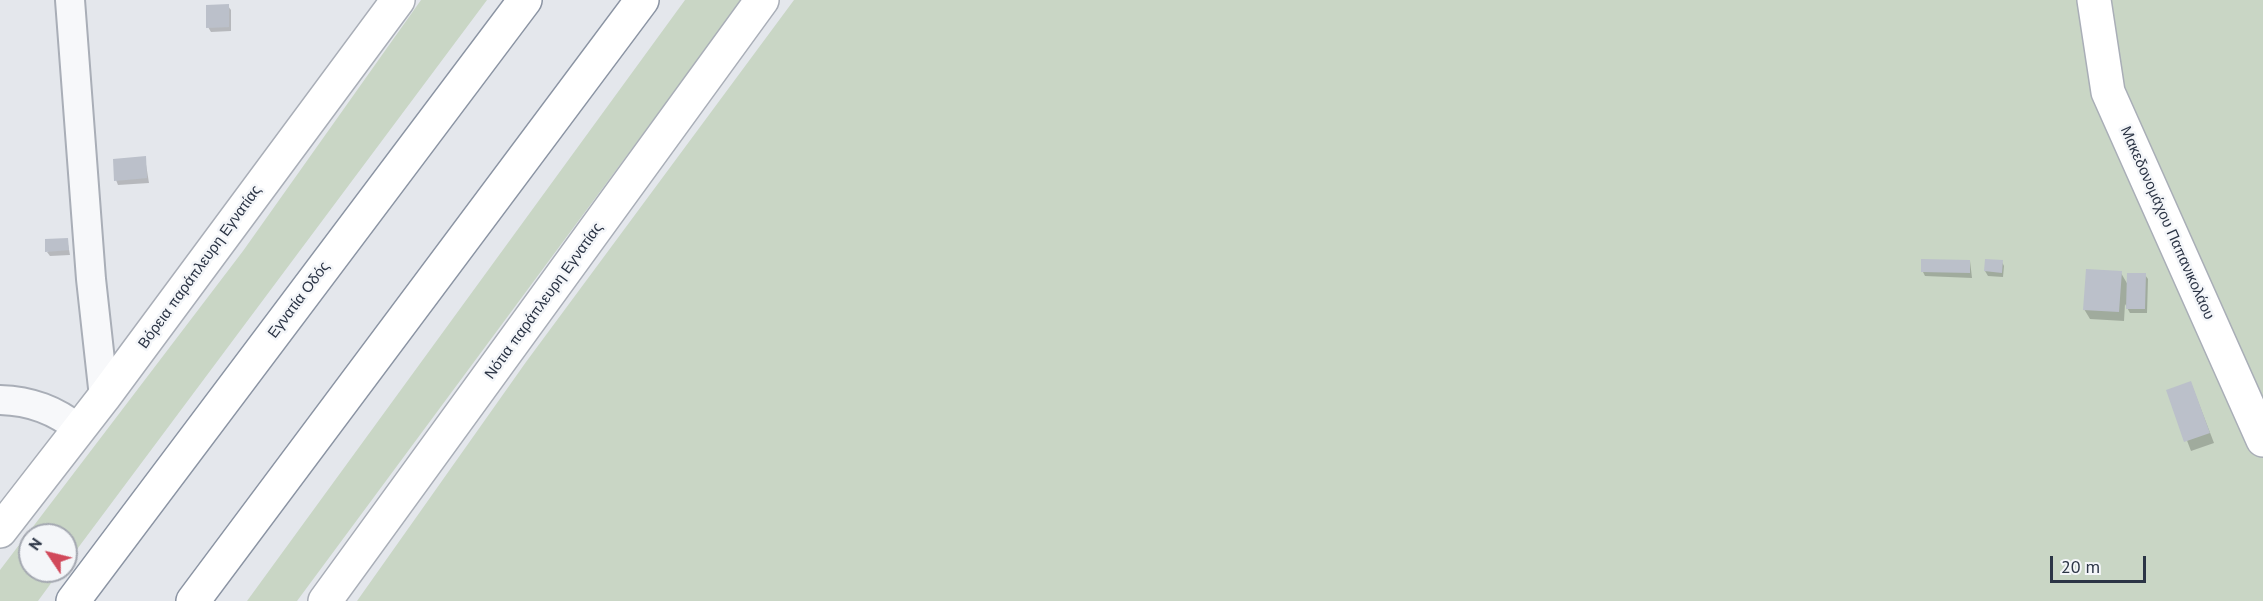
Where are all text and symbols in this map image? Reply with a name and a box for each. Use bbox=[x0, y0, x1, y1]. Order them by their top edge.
street label: Μακεδονομάχου Παπανικολάου bbox=[2116, 124, 2218, 322]
street label: Βόρεια παράπλευρη Εγνατίας bbox=[135, 182, 265, 352]
street label: Νότια παράπλευρη Εγνατίας bbox=[481, 219, 607, 383]
street label: Εγνατία Οδός bbox=[264, 258, 334, 342]
north arrow bbox=[18, 523, 78, 583]
text: N bbox=[24, 534, 46, 554]
scale bar bbox=[2053, 544, 2149, 582]
text: 20 m bbox=[2061, 555, 2100, 578]

